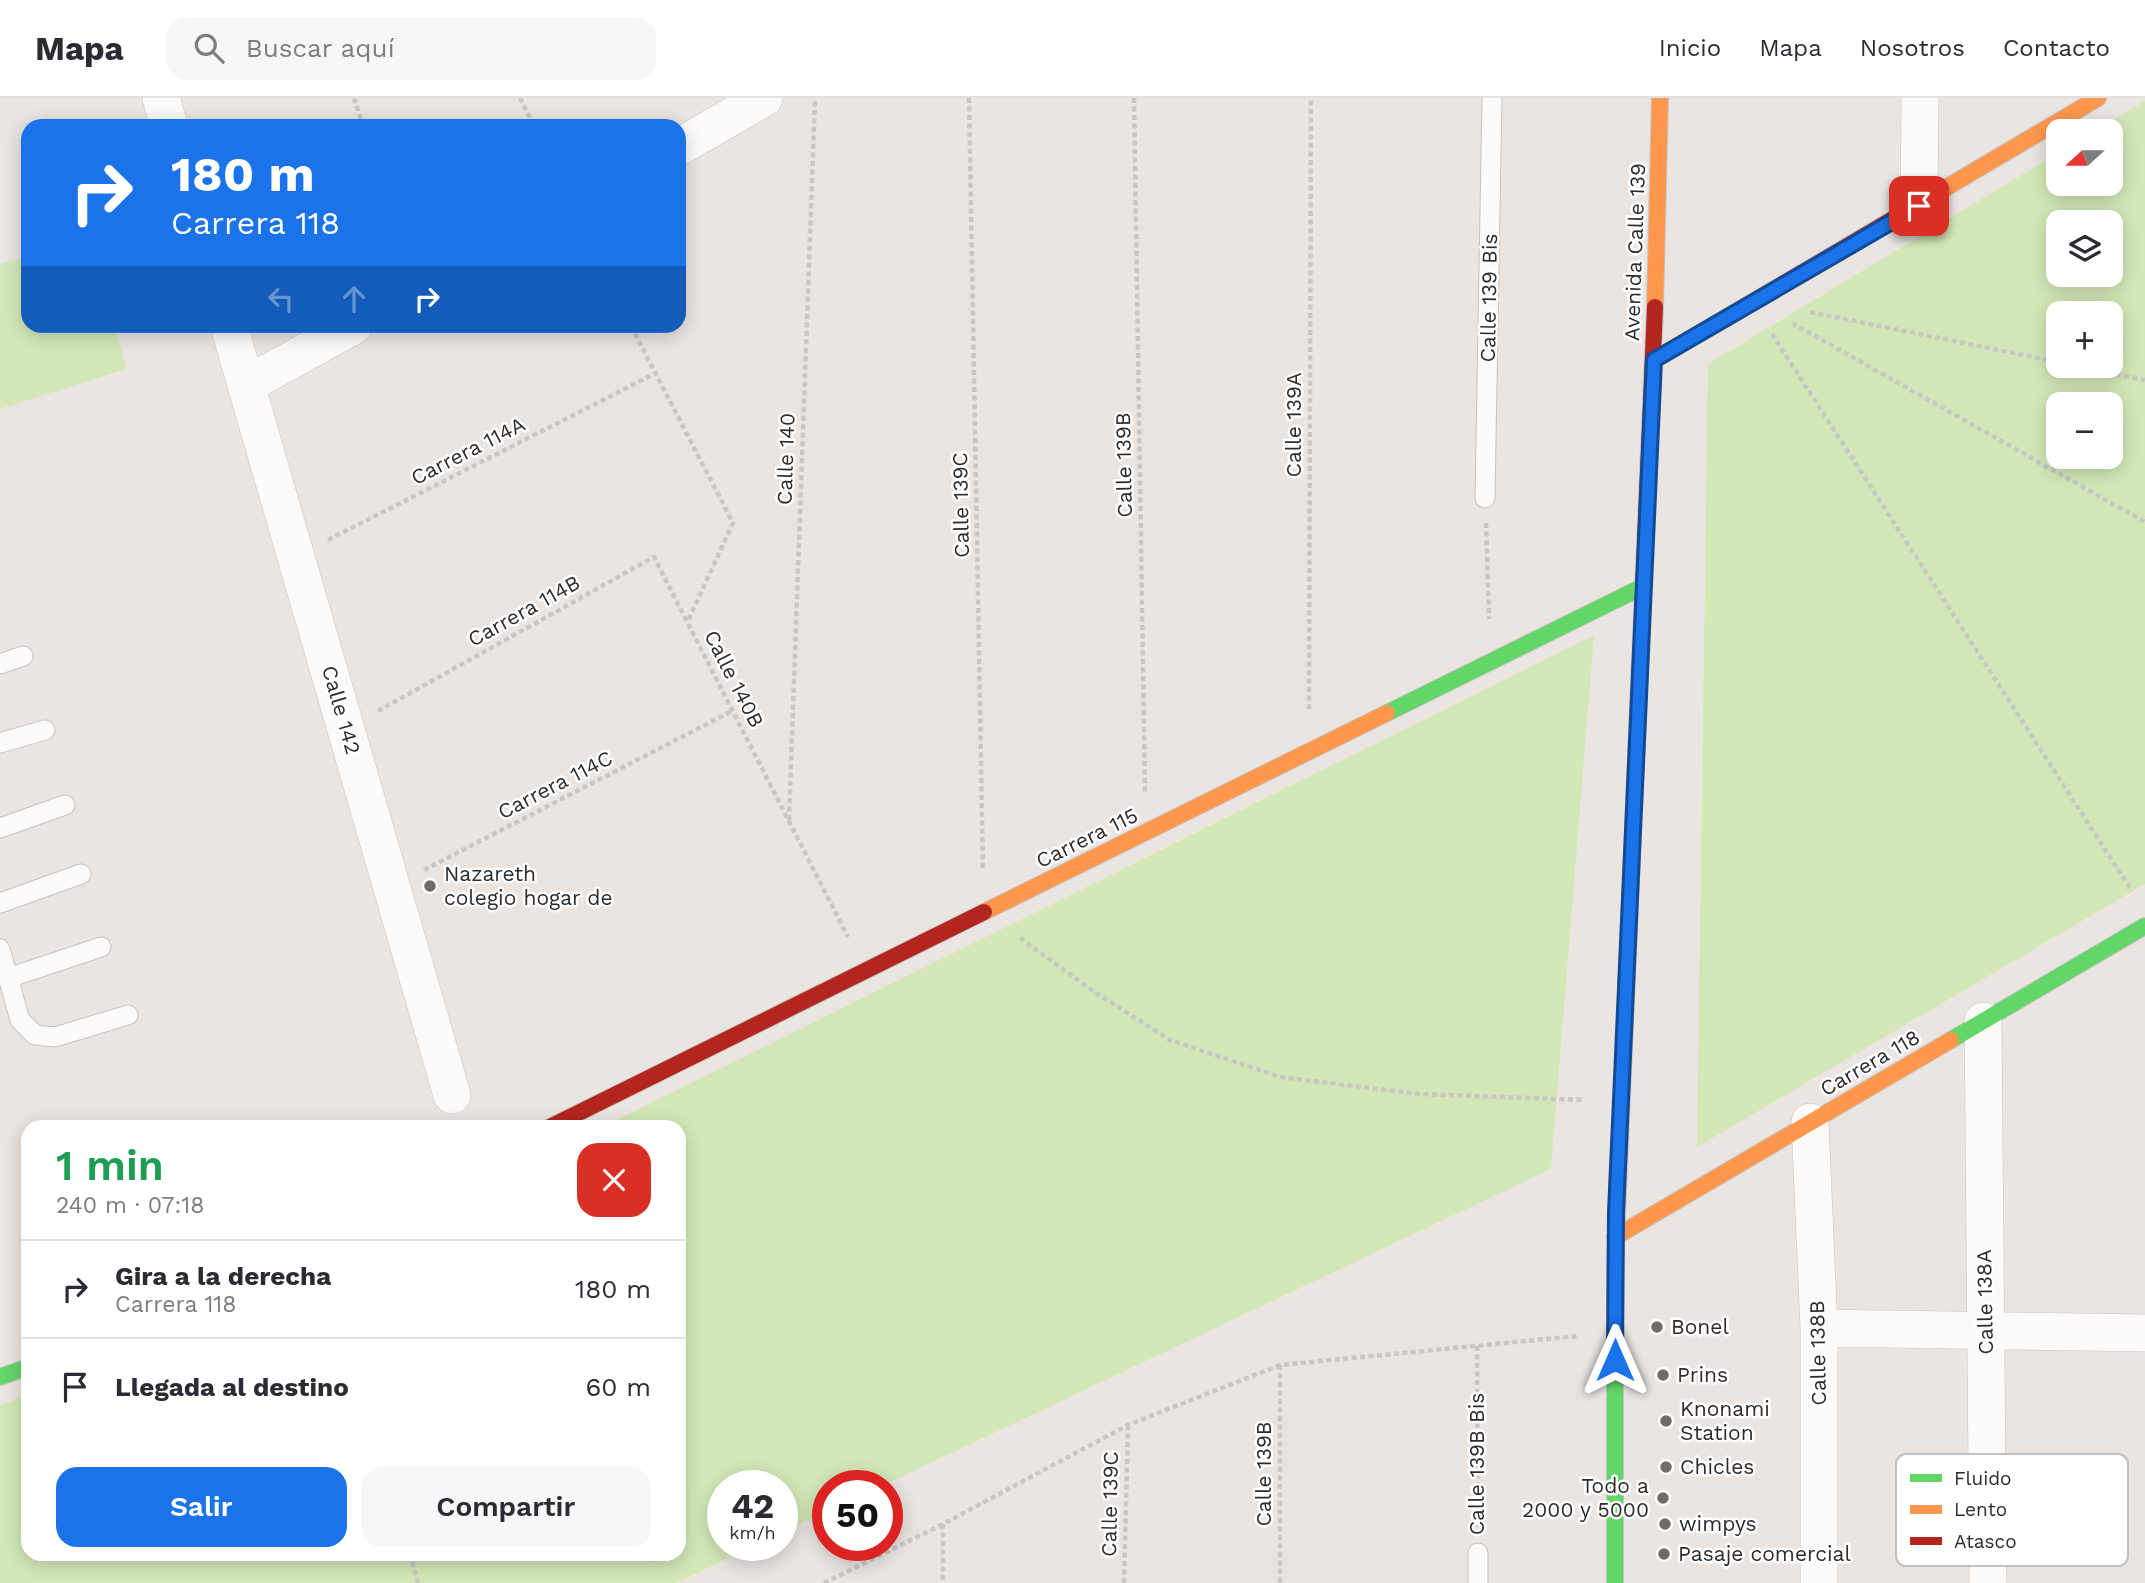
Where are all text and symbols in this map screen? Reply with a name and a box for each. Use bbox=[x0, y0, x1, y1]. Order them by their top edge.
search box bbox=[166, 17, 656, 80]
text: Mapa bbox=[35, 29, 124, 68]
icon: search bbox=[190, 29, 228, 67]
text: Buscar aquí bbox=[246, 33, 395, 63]
text: Inicio bbox=[1659, 34, 1721, 62]
text: Mapa bbox=[1759, 34, 1822, 62]
text: Nosotros bbox=[1860, 34, 1965, 62]
text: Contacto bbox=[2003, 34, 2110, 62]
north arrow bbox=[2046, 119, 2123, 196]
map controls bbox=[2046, 119, 2123, 469]
text: 180 m bbox=[171, 145, 315, 203]
icon: right bbox=[56, 147, 147, 238]
street label: Avenida Calle 139 bbox=[1619, 163, 1650, 341]
pin bbox=[1889, 176, 1949, 236]
icon: arrive bbox=[1900, 187, 1938, 225]
text: Carrera 118 bbox=[171, 204, 340, 242]
button: layers bbox=[2046, 210, 2123, 287]
street label: Calle 139 Bis bbox=[1475, 233, 1502, 363]
icon: left bbox=[262, 280, 300, 318]
icon: ahead bbox=[335, 280, 373, 318]
icon: right bbox=[408, 280, 446, 318]
button: + bbox=[2046, 301, 2123, 378]
street label: Calle 139A bbox=[1281, 372, 1306, 478]
button: − bbox=[2046, 392, 2123, 469]
street label: Carrera 114A bbox=[407, 411, 529, 490]
street label: Calle 139B bbox=[1110, 412, 1137, 518]
street label: Calle 140 bbox=[771, 413, 800, 505]
street label: Calle 139C bbox=[947, 452, 974, 558]
street label: Carrera 114B bbox=[463, 569, 584, 652]
street label: Calle 140B bbox=[699, 626, 770, 732]
street label: Calle 142 bbox=[317, 663, 366, 757]
street label: Carrera 114C bbox=[493, 745, 616, 824]
street label: Carrera 115 bbox=[1032, 802, 1142, 873]
place label: Nazareth colegio hogar de bbox=[444, 861, 613, 910]
marker: Nazareth colegio hogar de bbox=[422, 878, 438, 894]
street label: Carrera 118 bbox=[1815, 1024, 1924, 1101]
text: 1 min bbox=[56, 1141, 164, 1190]
button: close bbox=[577, 1143, 651, 1217]
text: 240 m · 07:18 bbox=[56, 1192, 204, 1219]
street label: Calle 138A bbox=[1971, 1249, 1998, 1355]
text: Gira a la derecha bbox=[115, 1261, 331, 1291]
icon: right bbox=[56, 1270, 94, 1308]
text: 180 m bbox=[575, 1274, 651, 1304]
text: Carrera 118 bbox=[115, 1291, 237, 1318]
street label: Calle 138B bbox=[1804, 1300, 1831, 1406]
place label: Bonel bbox=[1671, 1314, 1729, 1339]
marker: Bonel bbox=[1649, 1319, 1665, 1335]
position arrow bbox=[1578, 1323, 1652, 1397]
place label: Prins bbox=[1677, 1362, 1728, 1387]
marker: Prins bbox=[1655, 1367, 1671, 1383]
icon: arrive bbox=[56, 1368, 94, 1406]
text: Llegada al destino bbox=[115, 1372, 349, 1402]
text: 60 m bbox=[585, 1372, 651, 1402]
street label: Calle 139B Bis bbox=[1464, 1393, 1489, 1535]
place label: Knonami Station bbox=[1680, 1396, 1770, 1445]
marker: Knonami Station bbox=[1658, 1413, 1674, 1429]
street label: Calle 139B bbox=[1251, 1421, 1276, 1527]
street label: Calle 139C bbox=[1096, 1451, 1123, 1557]
place label: Chicles bbox=[1680, 1454, 1754, 1479]
legend bbox=[1896, 1454, 2128, 1566]
marker: Chicles bbox=[1658, 1459, 1674, 1475]
button: Salir bbox=[56, 1467, 347, 1547]
button: Compartir bbox=[361, 1467, 651, 1547]
text: Fluido bbox=[1954, 1467, 2012, 1490]
speed limit sign: 50 bbox=[812, 1470, 903, 1561]
place label: Todo a 2000 y 5000 bbox=[1522, 1473, 1649, 1522]
text: 42 bbox=[731, 1485, 774, 1527]
marker: Todo a 2000 y 5000 bbox=[1655, 1490, 1671, 1506]
text: Lento bbox=[1954, 1498, 2007, 1521]
place label: wimpys bbox=[1679, 1511, 1757, 1536]
marker: wimpys bbox=[1657, 1516, 1673, 1532]
text: km/h bbox=[729, 1522, 776, 1543]
text: Atasco bbox=[1954, 1530, 2017, 1553]
place label: Pasaje comercial bbox=[1678, 1541, 1851, 1566]
marker: Pasaje comercial bbox=[1656, 1546, 1672, 1562]

